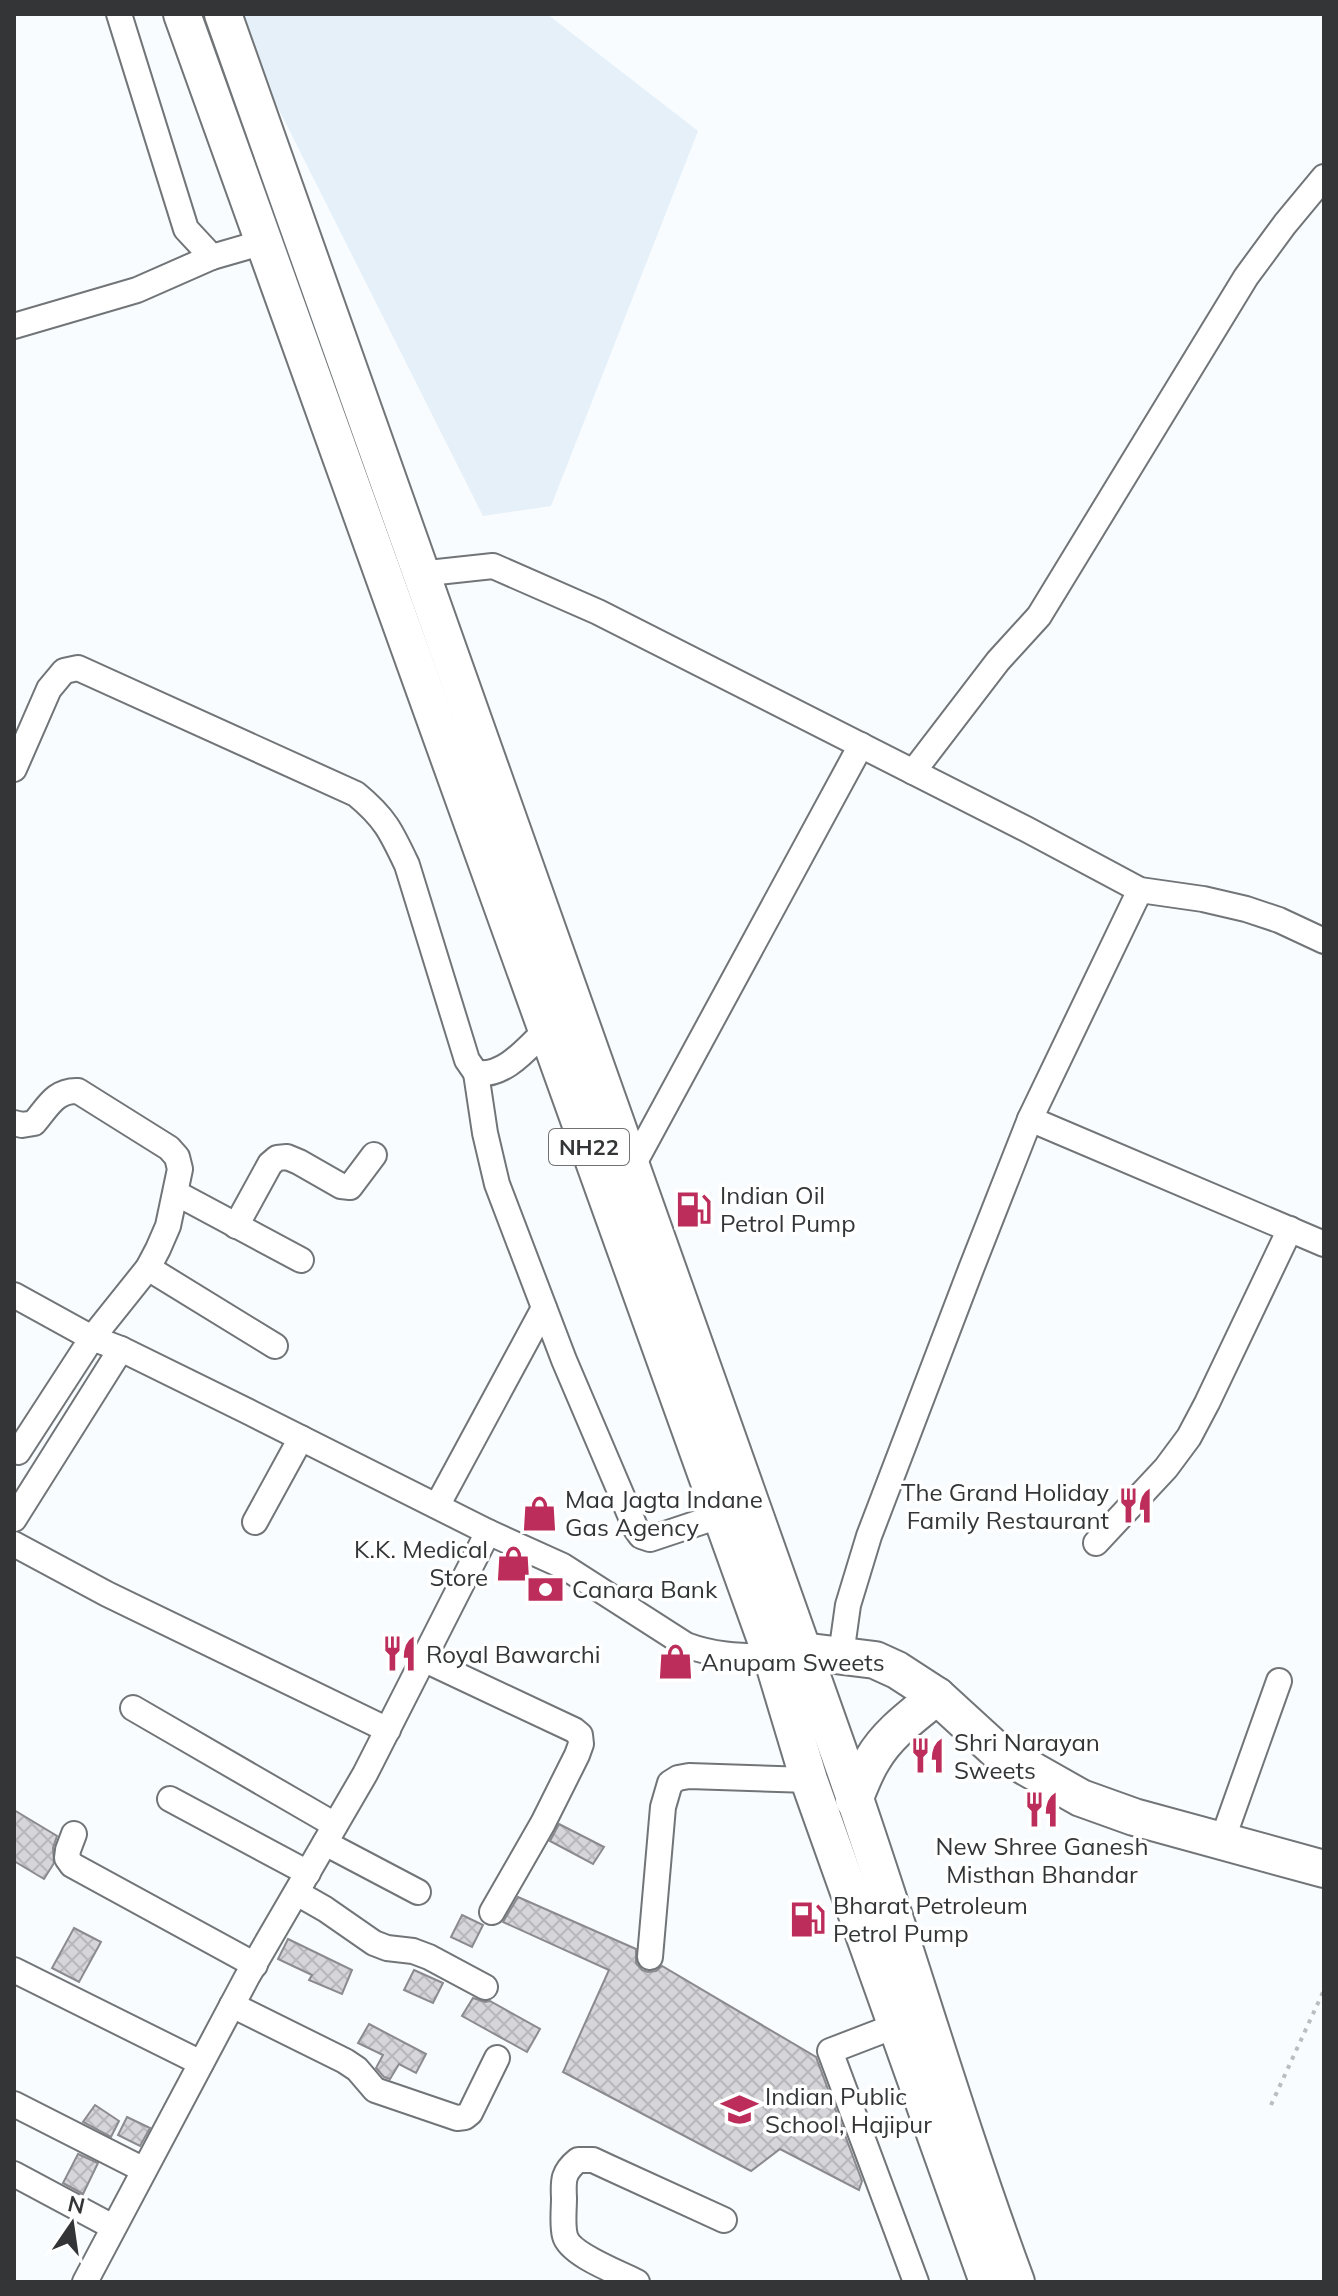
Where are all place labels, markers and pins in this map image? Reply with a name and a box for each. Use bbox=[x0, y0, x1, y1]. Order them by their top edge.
place label: Indian Oil Petrol Pump bbox=[720, 1180, 856, 1238]
fuel station icon: Indian Oil Petrol Pump bbox=[675, 1190, 713, 1228]
place label: The Grand Holiday Family Restaurant bbox=[901, 1477, 1109, 1535]
place label: Maa Jagta Indane Gas Agency bbox=[565, 1484, 763, 1542]
restaurant icon: The Grand Holiday Family Restaurant bbox=[1116, 1487, 1154, 1525]
shop icon: Maa Jagta Indane Gas Agency bbox=[520, 1494, 558, 1532]
place label: K.K. Medical Store bbox=[354, 1534, 488, 1592]
shop icon: K.K. Medical Store bbox=[495, 1544, 533, 1582]
bank icon: Canara Bank bbox=[527, 1570, 565, 1608]
place label: Canara Bank bbox=[572, 1574, 718, 1604]
restaurant icon: Royal Bawarchi bbox=[381, 1635, 419, 1673]
place label: Royal Bawarchi bbox=[426, 1639, 601, 1669]
shop icon: Anupam Sweets bbox=[656, 1643, 694, 1681]
place label: Anupam Sweets bbox=[701, 1647, 885, 1677]
place label: Shri Narayan Sweets bbox=[954, 1727, 1100, 1785]
restaurant icon: Shri Narayan Sweets bbox=[909, 1737, 947, 1775]
restaurant icon: New Shree Ganesh Misthan Bhandar bbox=[1023, 1790, 1061, 1828]
place label: New Shree Ganesh Misthan Bhandar bbox=[936, 1831, 1148, 1889]
place label: Bharat Petroleum Petrol Pump bbox=[833, 1890, 1028, 1948]
fuel station icon: Bharat Petroleum Petrol Pump bbox=[788, 1900, 826, 1938]
place label: Indian Public School, Hajipur bbox=[765, 2081, 932, 2139]
school or university icon: Indian Public School, Hajipur bbox=[720, 2091, 758, 2129]

